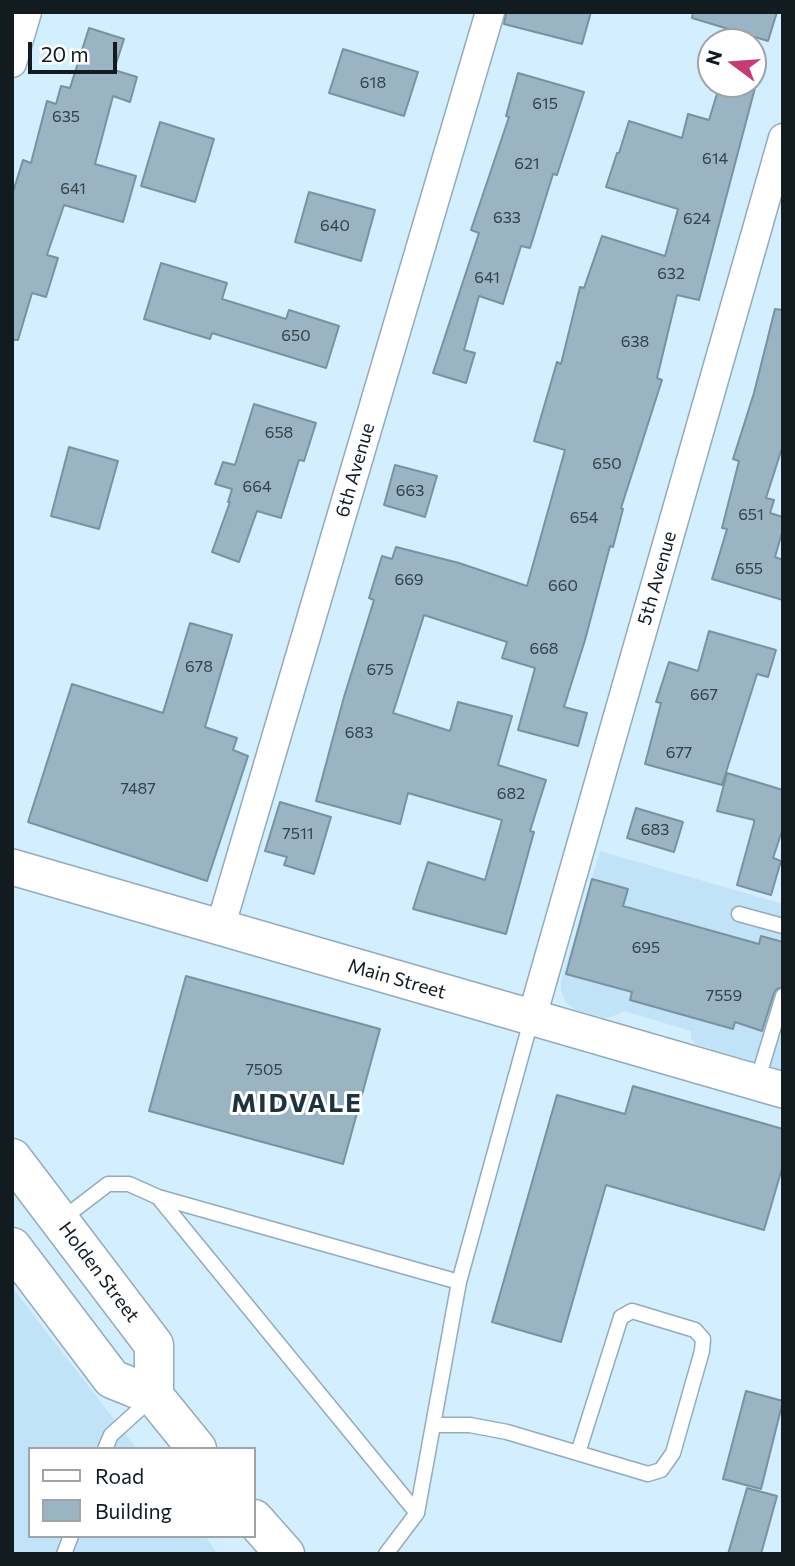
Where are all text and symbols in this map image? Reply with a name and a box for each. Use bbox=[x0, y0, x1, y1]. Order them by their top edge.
scale bar bbox=[32, 28, 121, 72]
north arrow bbox=[697, 28, 767, 98]
text: 20 m bbox=[41, 41, 89, 66]
text: N bbox=[700, 48, 726, 68]
house number: 618 bbox=[360, 73, 386, 93]
house number: 615 bbox=[532, 94, 558, 114]
house number: 635 bbox=[52, 107, 80, 127]
house number: 614 bbox=[702, 149, 728, 169]
house number: 621 bbox=[514, 154, 540, 174]
house number: 641 bbox=[60, 179, 86, 199]
house number: 633 bbox=[493, 208, 521, 228]
house number: 624 bbox=[683, 209, 711, 229]
house number: 640 bbox=[320, 216, 350, 236]
house number: 632 bbox=[657, 264, 685, 284]
house number: 641 bbox=[474, 268, 500, 288]
house number: 650 bbox=[281, 326, 311, 346]
house number: 638 bbox=[621, 332, 649, 352]
street label: 6th Avenue bbox=[331, 420, 379, 520]
house number: 658 bbox=[265, 423, 293, 443]
house number: 650 bbox=[592, 454, 622, 474]
house number: 664 bbox=[242, 477, 272, 497]
house number: 663 bbox=[396, 481, 424, 501]
house number: 651 bbox=[738, 505, 764, 525]
house number: 654 bbox=[570, 508, 598, 528]
street label: 5th Avenue bbox=[633, 528, 681, 628]
house number: 655 bbox=[735, 559, 763, 579]
house number: 669 bbox=[395, 570, 423, 590]
house number: 660 bbox=[548, 576, 578, 596]
house number: 668 bbox=[529, 639, 559, 659]
house number: 678 bbox=[185, 657, 213, 677]
house number: 675 bbox=[366, 660, 394, 680]
house number: 667 bbox=[690, 685, 718, 705]
house number: 683 bbox=[345, 723, 373, 743]
house number: 677 bbox=[666, 743, 692, 763]
house number: 7487 bbox=[120, 779, 156, 799]
house number: 682 bbox=[497, 784, 525, 804]
house number: 683 bbox=[641, 820, 669, 840]
house number: 7511 bbox=[282, 824, 314, 844]
house number: 695 bbox=[632, 938, 660, 958]
street label: Main Street bbox=[345, 954, 449, 1004]
house number: 7559 bbox=[706, 986, 742, 1006]
house number: 7505 bbox=[245, 1060, 283, 1080]
district label: MIDVALE bbox=[232, 1087, 362, 1119]
street label: Holden Street bbox=[54, 1217, 144, 1327]
legend bbox=[28, 1447, 256, 1538]
text: Road bbox=[95, 1463, 144, 1488]
text: Building bbox=[95, 1498, 172, 1523]

